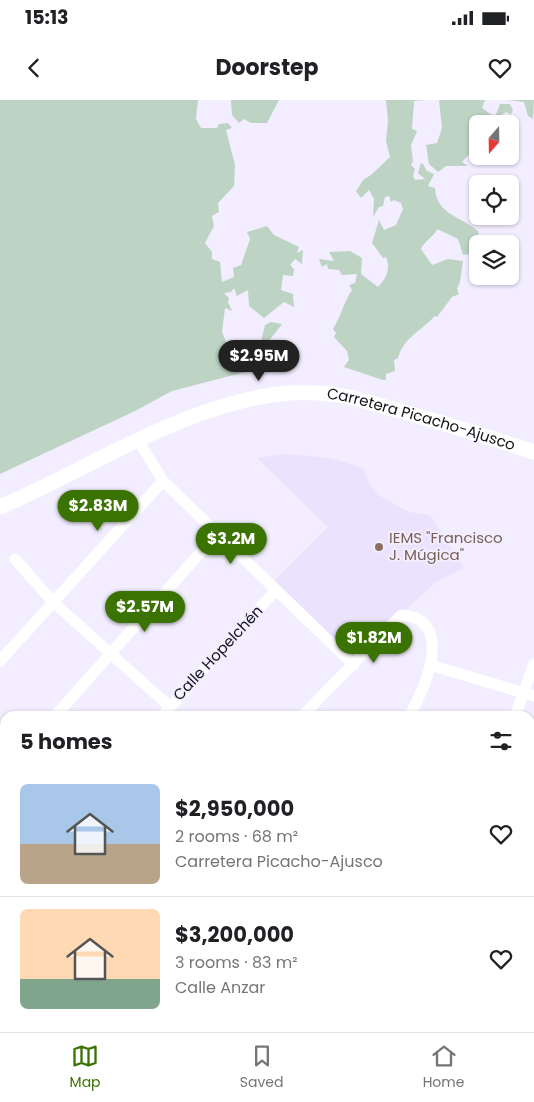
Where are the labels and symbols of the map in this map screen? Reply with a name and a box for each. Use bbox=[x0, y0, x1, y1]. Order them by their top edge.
north arrow bbox=[469, 115, 519, 165]
pin: $2.95M bbox=[218, 340, 300, 382]
street label: Carretera Picacho-Ajusco bbox=[326, 383, 518, 455]
pin: $2.83M bbox=[57, 490, 139, 532]
pin: $3.2M bbox=[196, 522, 266, 565]
place label: IEMS "Francisco J. Múgica" bbox=[389, 527, 503, 565]
marker: IEMS "Francisco J. Múgica" bbox=[373, 541, 385, 553]
pin: $2.57M bbox=[104, 590, 186, 633]
street label: Calle Hopelchén bbox=[168, 600, 267, 705]
pin: $1.82M bbox=[333, 622, 415, 664]

